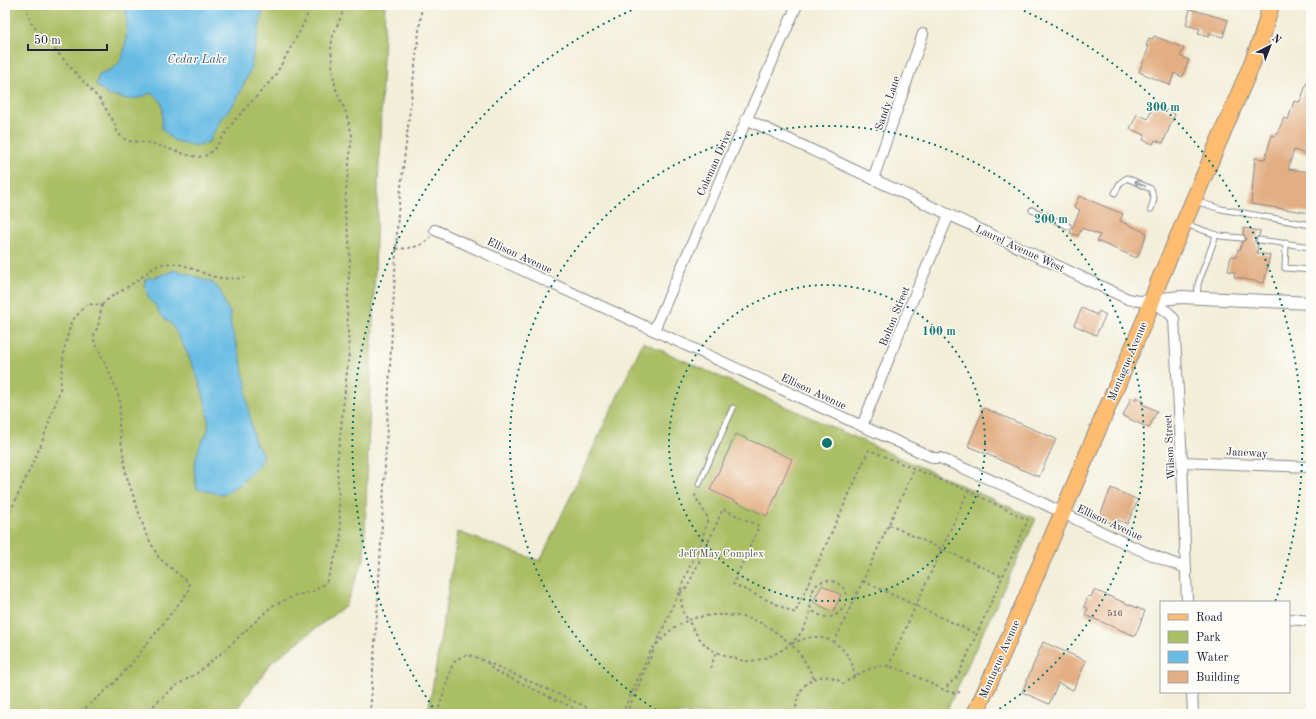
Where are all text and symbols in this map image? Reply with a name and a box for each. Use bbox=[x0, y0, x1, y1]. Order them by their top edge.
scale bar bbox=[28, 26, 107, 52]
north arrow bbox=[1250, 26, 1290, 66]
text: N bbox=[1269, 33, 1283, 47]
text: 50 m bbox=[34, 34, 61, 47]
water label: Cedar Lake bbox=[167, 54, 227, 66]
street label: Sandy Lane bbox=[874, 75, 903, 132]
text: 300 m bbox=[1146, 102, 1180, 114]
street label: Coleman Drive bbox=[696, 129, 735, 198]
one-way arrow bbox=[1134, 180, 1146, 187]
text: 200 m bbox=[1034, 214, 1068, 226]
street label: Laurel Avenue West bbox=[973, 224, 1066, 275]
street label: Ellison Avenue bbox=[485, 236, 554, 276]
street label: Bolton Street bbox=[878, 285, 912, 348]
street label: Montague Avenue bbox=[1107, 320, 1150, 403]
text: 100 m bbox=[922, 326, 956, 338]
street label: Ellison Avenue bbox=[779, 372, 848, 412]
street label: Wilson Street bbox=[1163, 414, 1178, 480]
centre of rings bbox=[820, 436, 834, 450]
street label: Janeway bbox=[1226, 447, 1268, 460]
street label: Ellison Avenue bbox=[1075, 503, 1144, 543]
park label: Jeff May Complex bbox=[678, 549, 764, 560]
legend bbox=[1160, 601, 1290, 693]
house number: 516 bbox=[1107, 609, 1123, 618]
text: Road bbox=[1196, 612, 1223, 624]
street label: Montague Avenue bbox=[978, 619, 1023, 701]
text: Park bbox=[1196, 632, 1221, 644]
text: Water bbox=[1196, 652, 1229, 664]
text: Building bbox=[1196, 672, 1240, 684]

